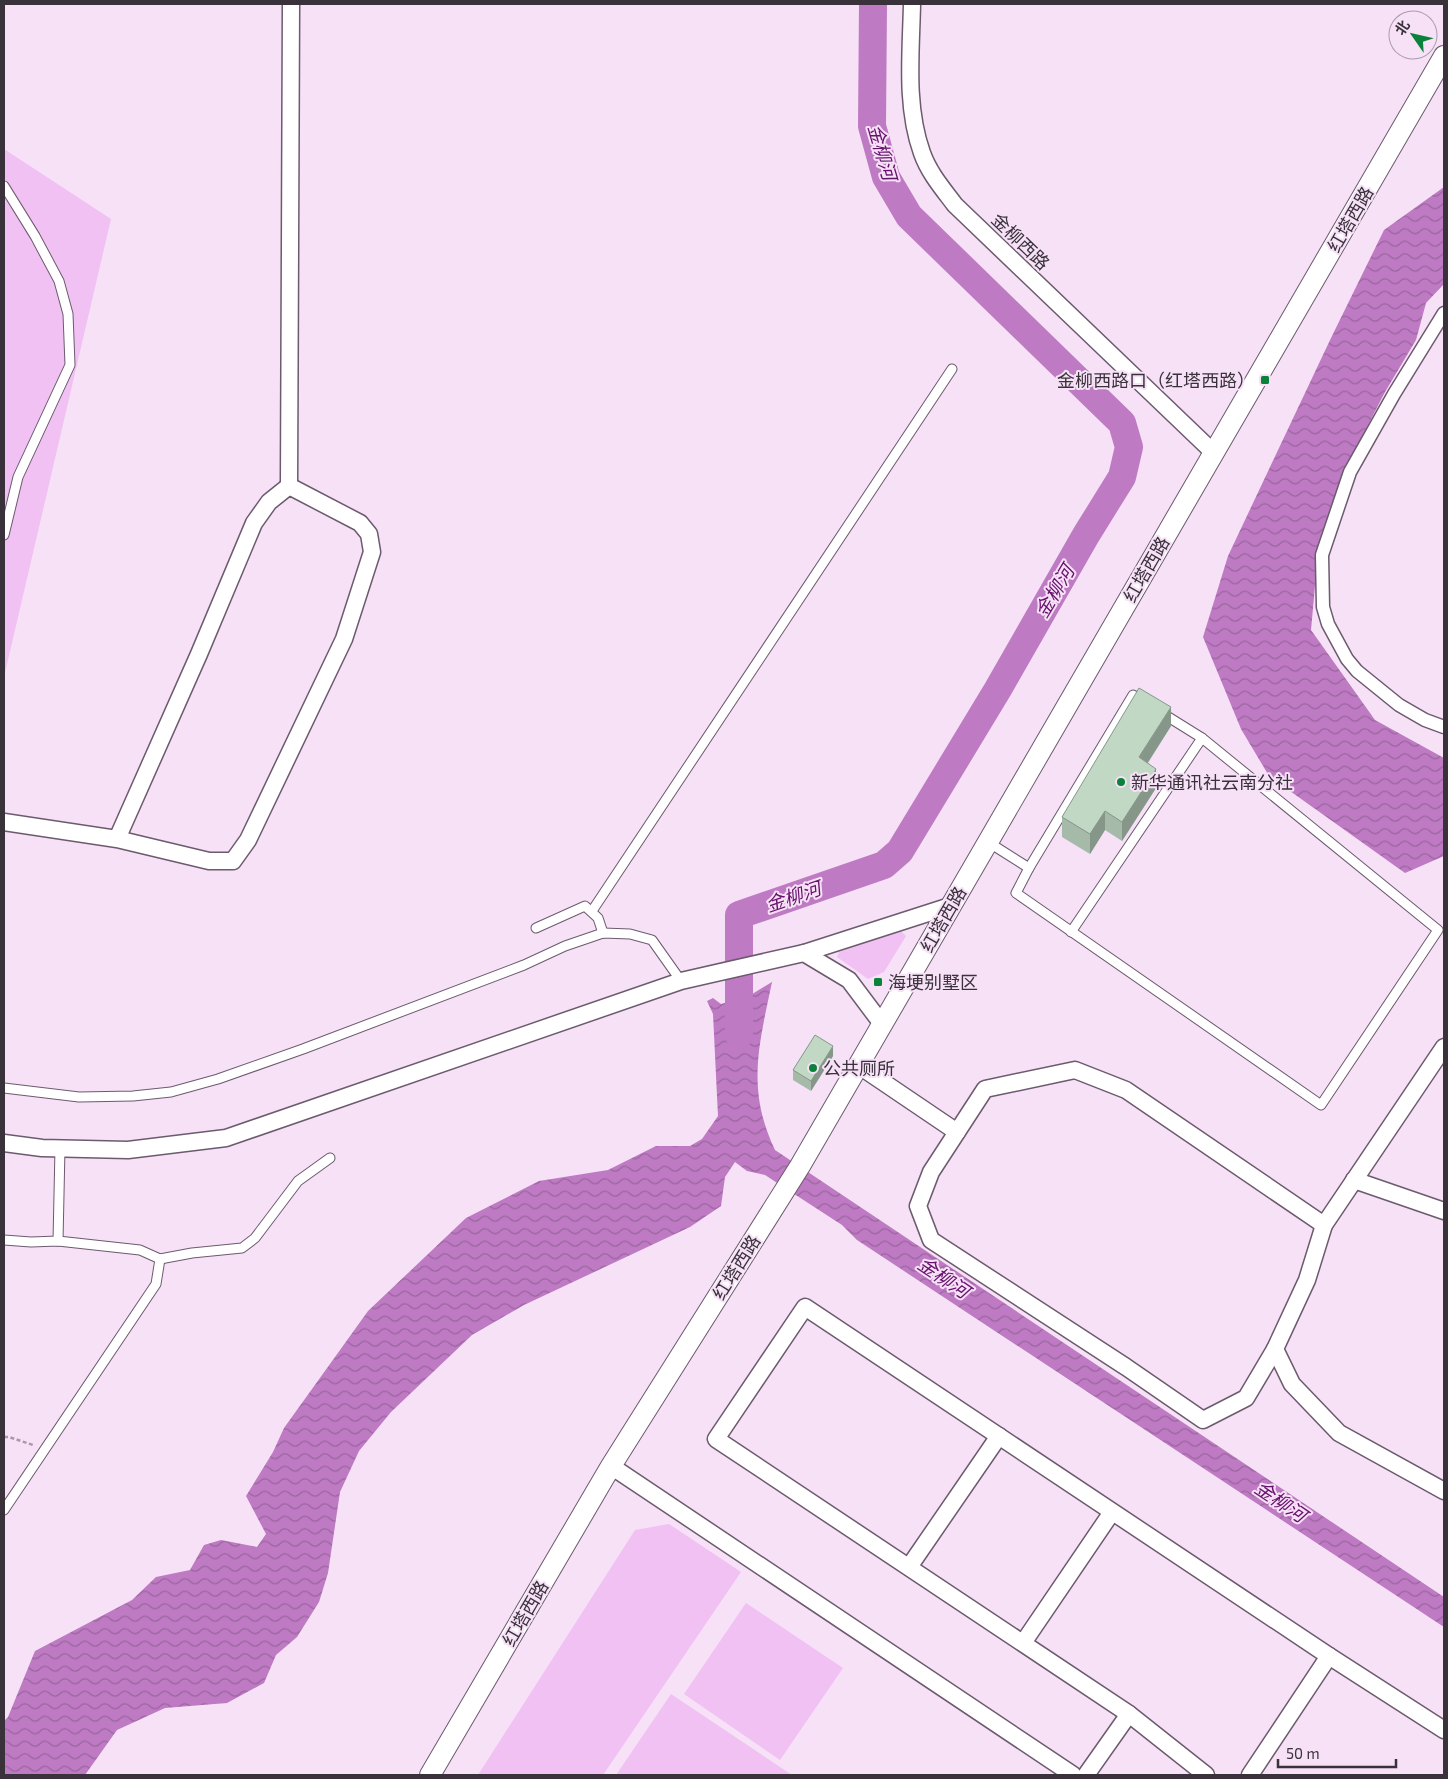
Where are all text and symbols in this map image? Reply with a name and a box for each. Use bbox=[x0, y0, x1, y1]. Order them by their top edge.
north arrow bbox=[1388, 10, 1438, 60]
text: 北 bbox=[1391, 17, 1413, 38]
water label: 金柳河 bbox=[864, 121, 903, 186]
street label: 红塔西路 bbox=[1322, 182, 1378, 256]
street label: 金柳西路 bbox=[987, 208, 1055, 274]
place label: 金柳西路口（红塔西路） bbox=[1057, 369, 1255, 391]
marker: 金柳西路口（红塔西路） bbox=[1259, 374, 1271, 386]
street label: 红塔西路 bbox=[1118, 532, 1174, 606]
water label: 金柳河 bbox=[1029, 557, 1081, 621]
place label: 新华通讯社云南分社 bbox=[1131, 771, 1293, 793]
marker: 新华通讯社云南分社 bbox=[1115, 776, 1127, 788]
water label: 金柳河 bbox=[762, 875, 827, 916]
street label: 红塔西路 bbox=[915, 882, 971, 956]
place label: 海埂别墅区 bbox=[888, 971, 978, 993]
marker: 海埂别墅区 bbox=[872, 976, 884, 988]
place label: 公共厕所 bbox=[823, 1057, 895, 1079]
marker: 公共厕所 bbox=[807, 1062, 819, 1074]
street label: 红塔西路 bbox=[708, 1231, 764, 1303]
water label: 金柳河 bbox=[914, 1252, 977, 1305]
water label: 金柳河 bbox=[1251, 1476, 1314, 1529]
street label: 红塔西路 bbox=[497, 1576, 553, 1650]
scale bar bbox=[1278, 1736, 1396, 1768]
text: 50 m bbox=[1286, 1744, 1320, 1762]

